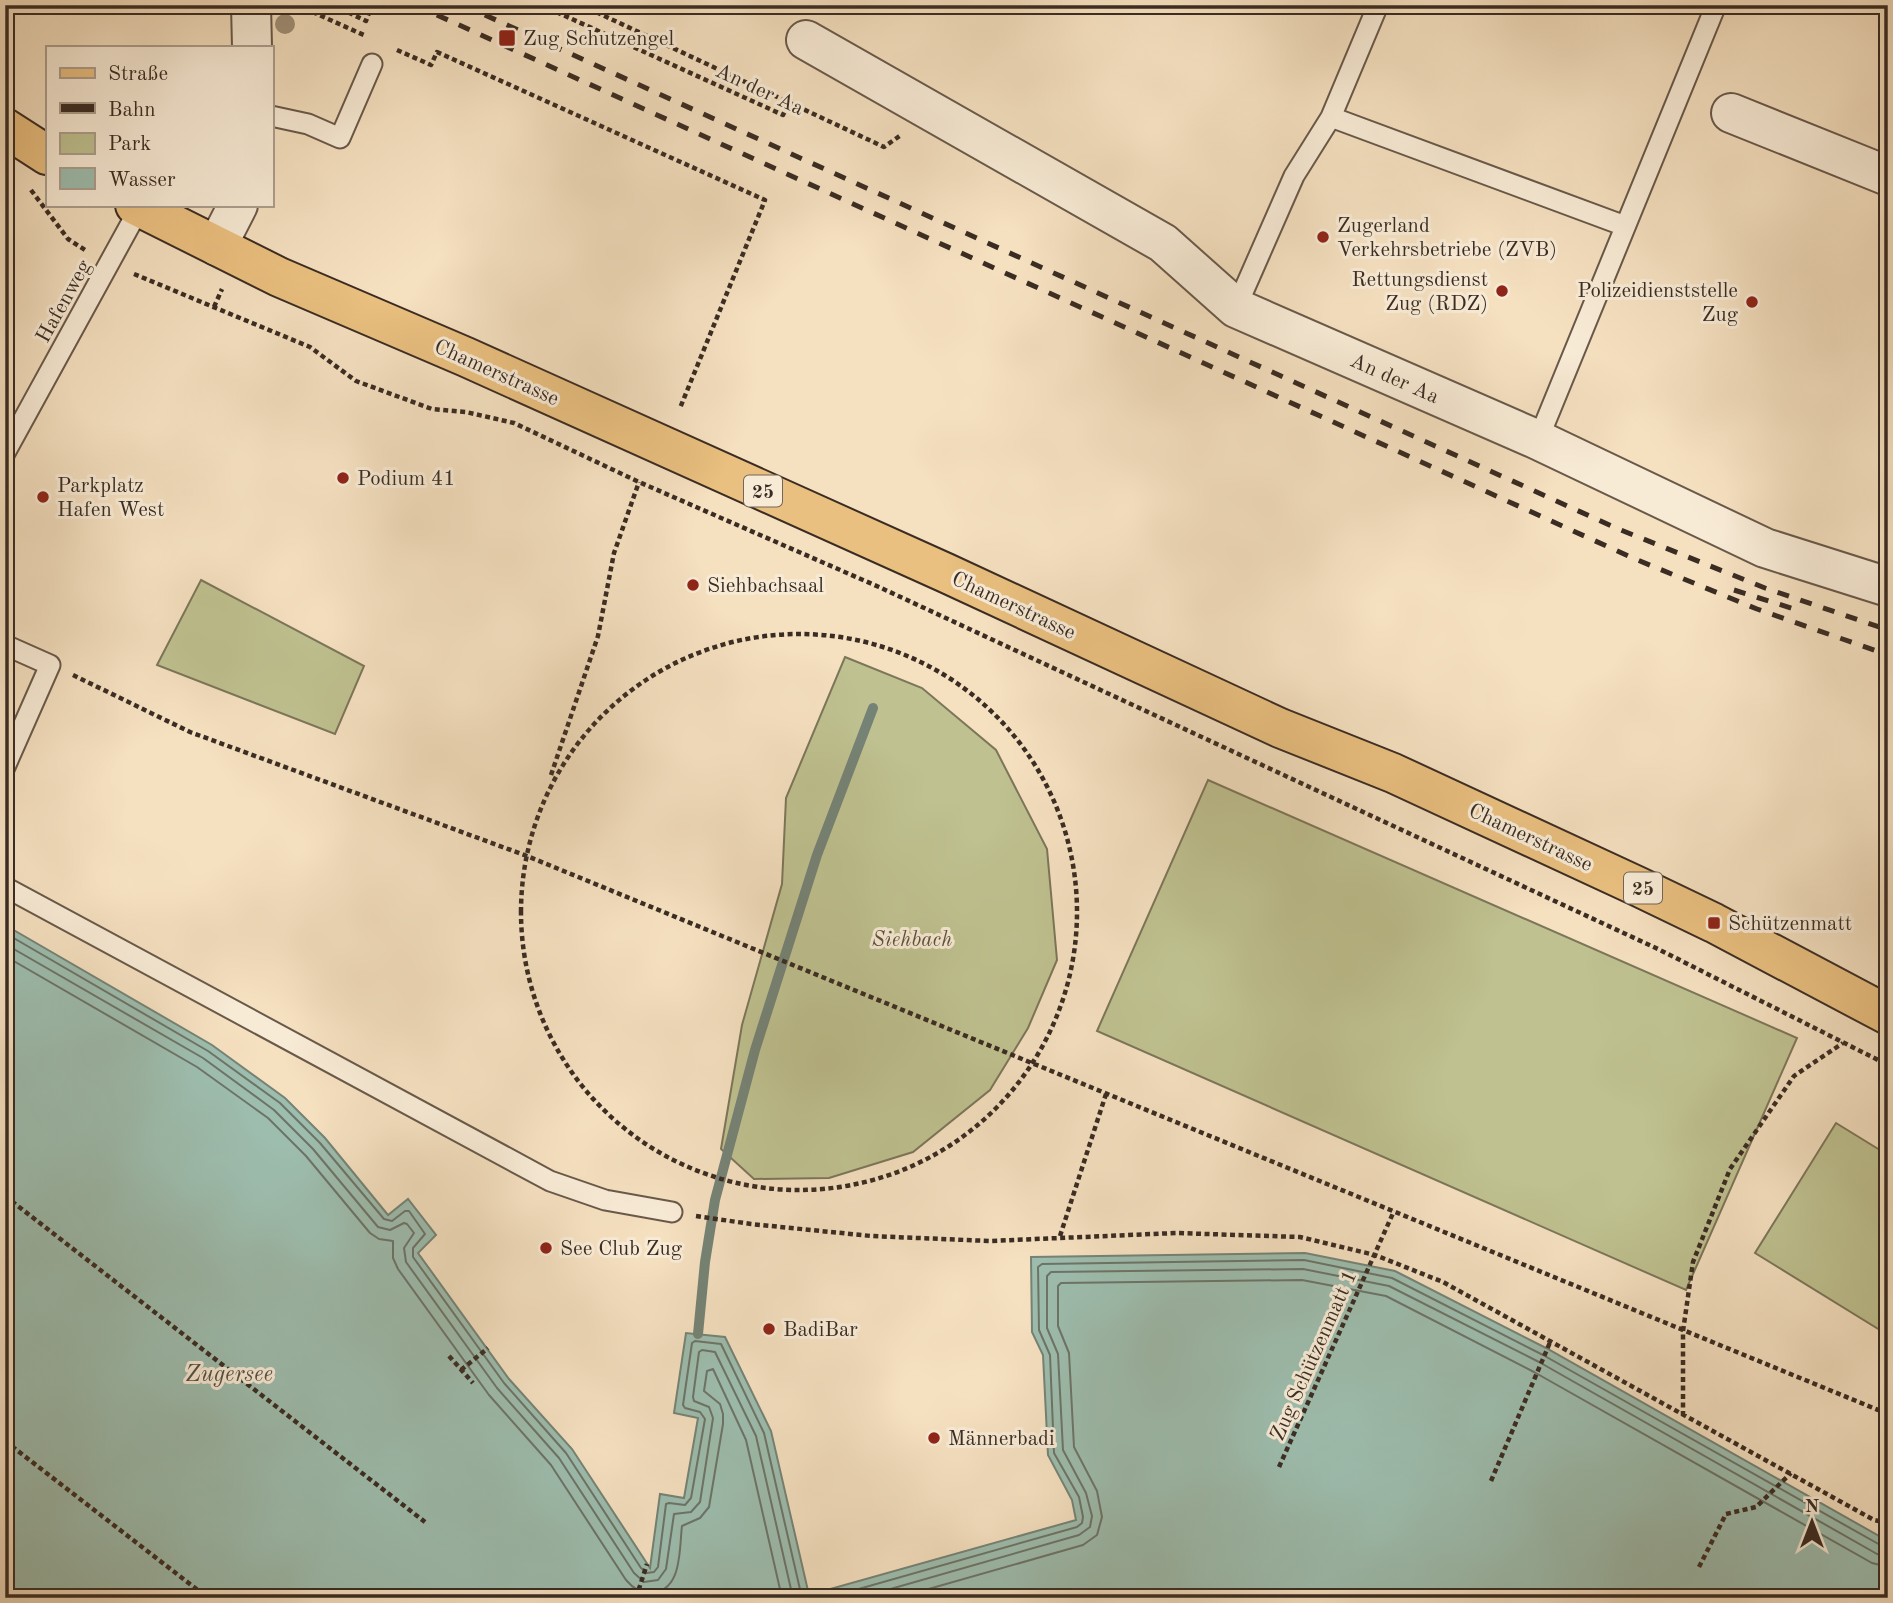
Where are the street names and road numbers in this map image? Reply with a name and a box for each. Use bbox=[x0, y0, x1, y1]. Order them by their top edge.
street label: An der Aa bbox=[712, 61, 807, 120]
street label: Hafenweg bbox=[33, 256, 96, 347]
street label: Chamerstrasse bbox=[431, 336, 562, 410]
street label: An der Aa bbox=[1347, 350, 1442, 408]
road number: 25 bbox=[744, 476, 782, 506]
street label: Chamerstrasse bbox=[948, 568, 1079, 644]
street label: Chamerstrasse bbox=[1465, 800, 1596, 876]
road number: 25 bbox=[1624, 873, 1662, 904]
street label: Zug Schützenmatt 1 bbox=[1267, 1267, 1361, 1444]

